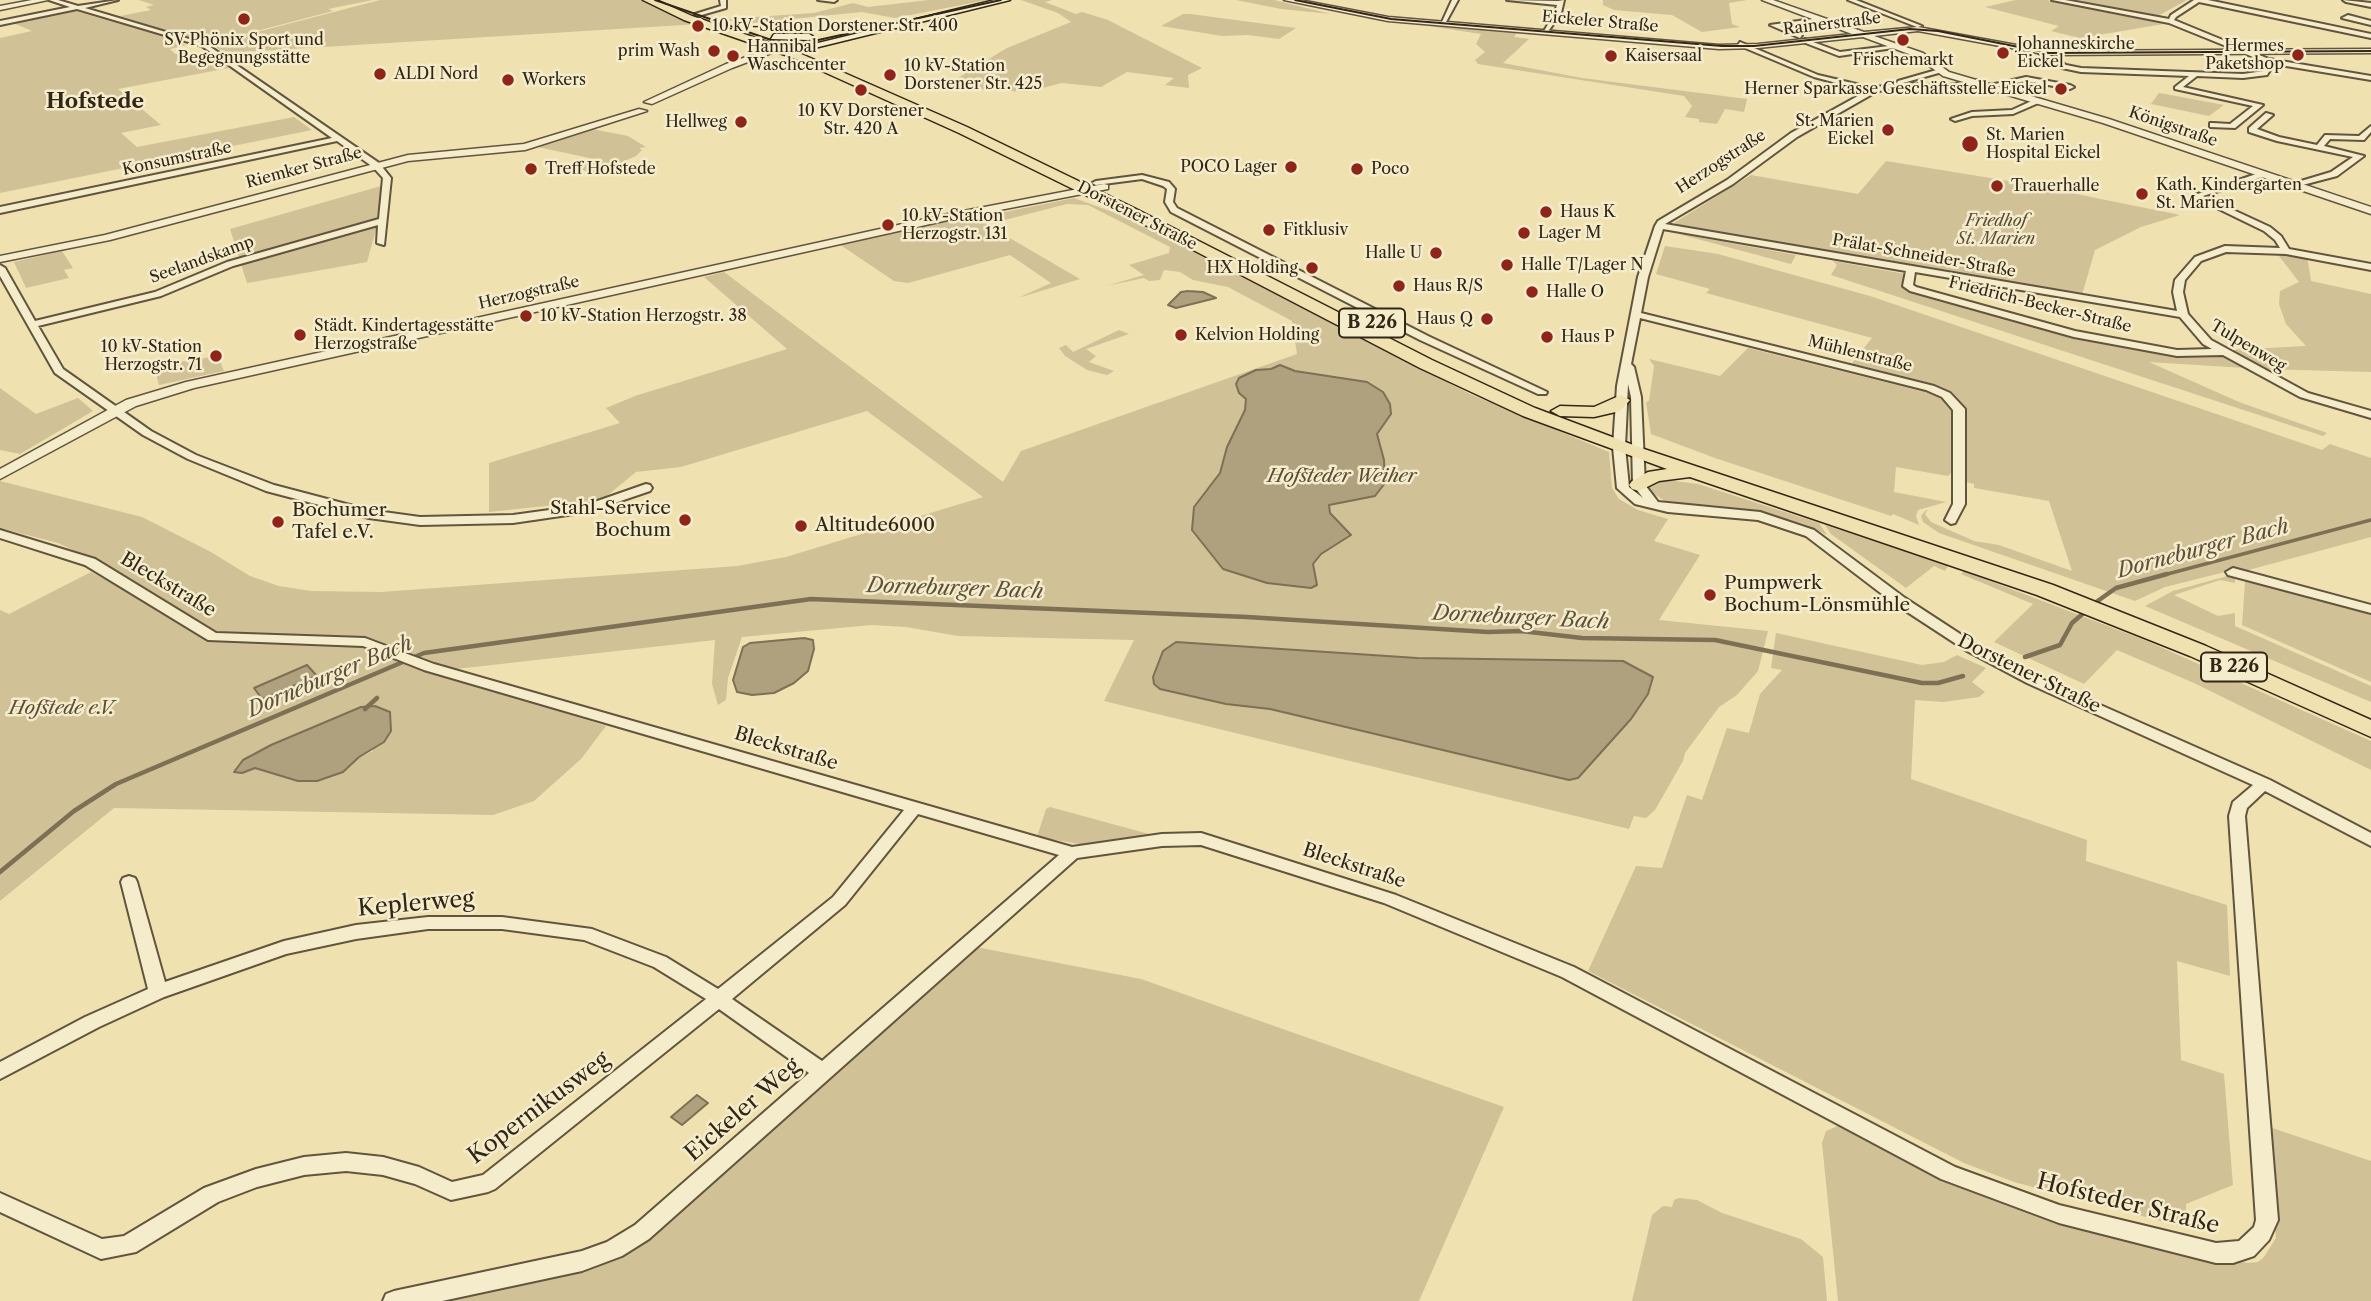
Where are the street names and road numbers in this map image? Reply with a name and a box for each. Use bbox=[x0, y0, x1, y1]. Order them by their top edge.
street label: Eickeler Straße bbox=[1541, 7, 1659, 37]
street label: Rainerstraße bbox=[1782, 8, 1882, 40]
street label: Königstraße bbox=[2126, 103, 2220, 151]
street label: Herzogstraße bbox=[1672, 126, 1770, 198]
street label: Konsumstraße bbox=[121, 138, 233, 180]
street label: Riemker Straße bbox=[244, 143, 364, 193]
street label: Dorstener Straße bbox=[1074, 178, 1200, 254]
street label: Prälat-Schneider-Straße bbox=[1831, 230, 2017, 282]
street label: Seelandskamp bbox=[147, 232, 257, 288]
street label: Herzogstraße bbox=[477, 272, 581, 314]
street label: Friedrich-Becker-Straße bbox=[1947, 273, 2133, 337]
road number: B 226 bbox=[1339, 309, 1405, 338]
street label: Tulpenweg bbox=[2207, 316, 2289, 376]
street label: Mühlenstraße bbox=[1806, 332, 1914, 376]
street label: Bleckstraße bbox=[116, 548, 220, 622]
street label: Dorstener Straße bbox=[1954, 630, 2104, 718]
road number: B 226 bbox=[2201, 652, 2267, 682]
street label: Bleckstraße bbox=[731, 722, 841, 776]
street label: Bleckstraße bbox=[1300, 839, 1408, 893]
street label: Keplerweg bbox=[356, 885, 476, 923]
street label: Kopernikusweg bbox=[463, 1046, 615, 1170]
street label: Eickeler Weg bbox=[680, 1052, 806, 1168]
street label: Hofsteder Straße bbox=[2034, 1168, 2222, 1240]

